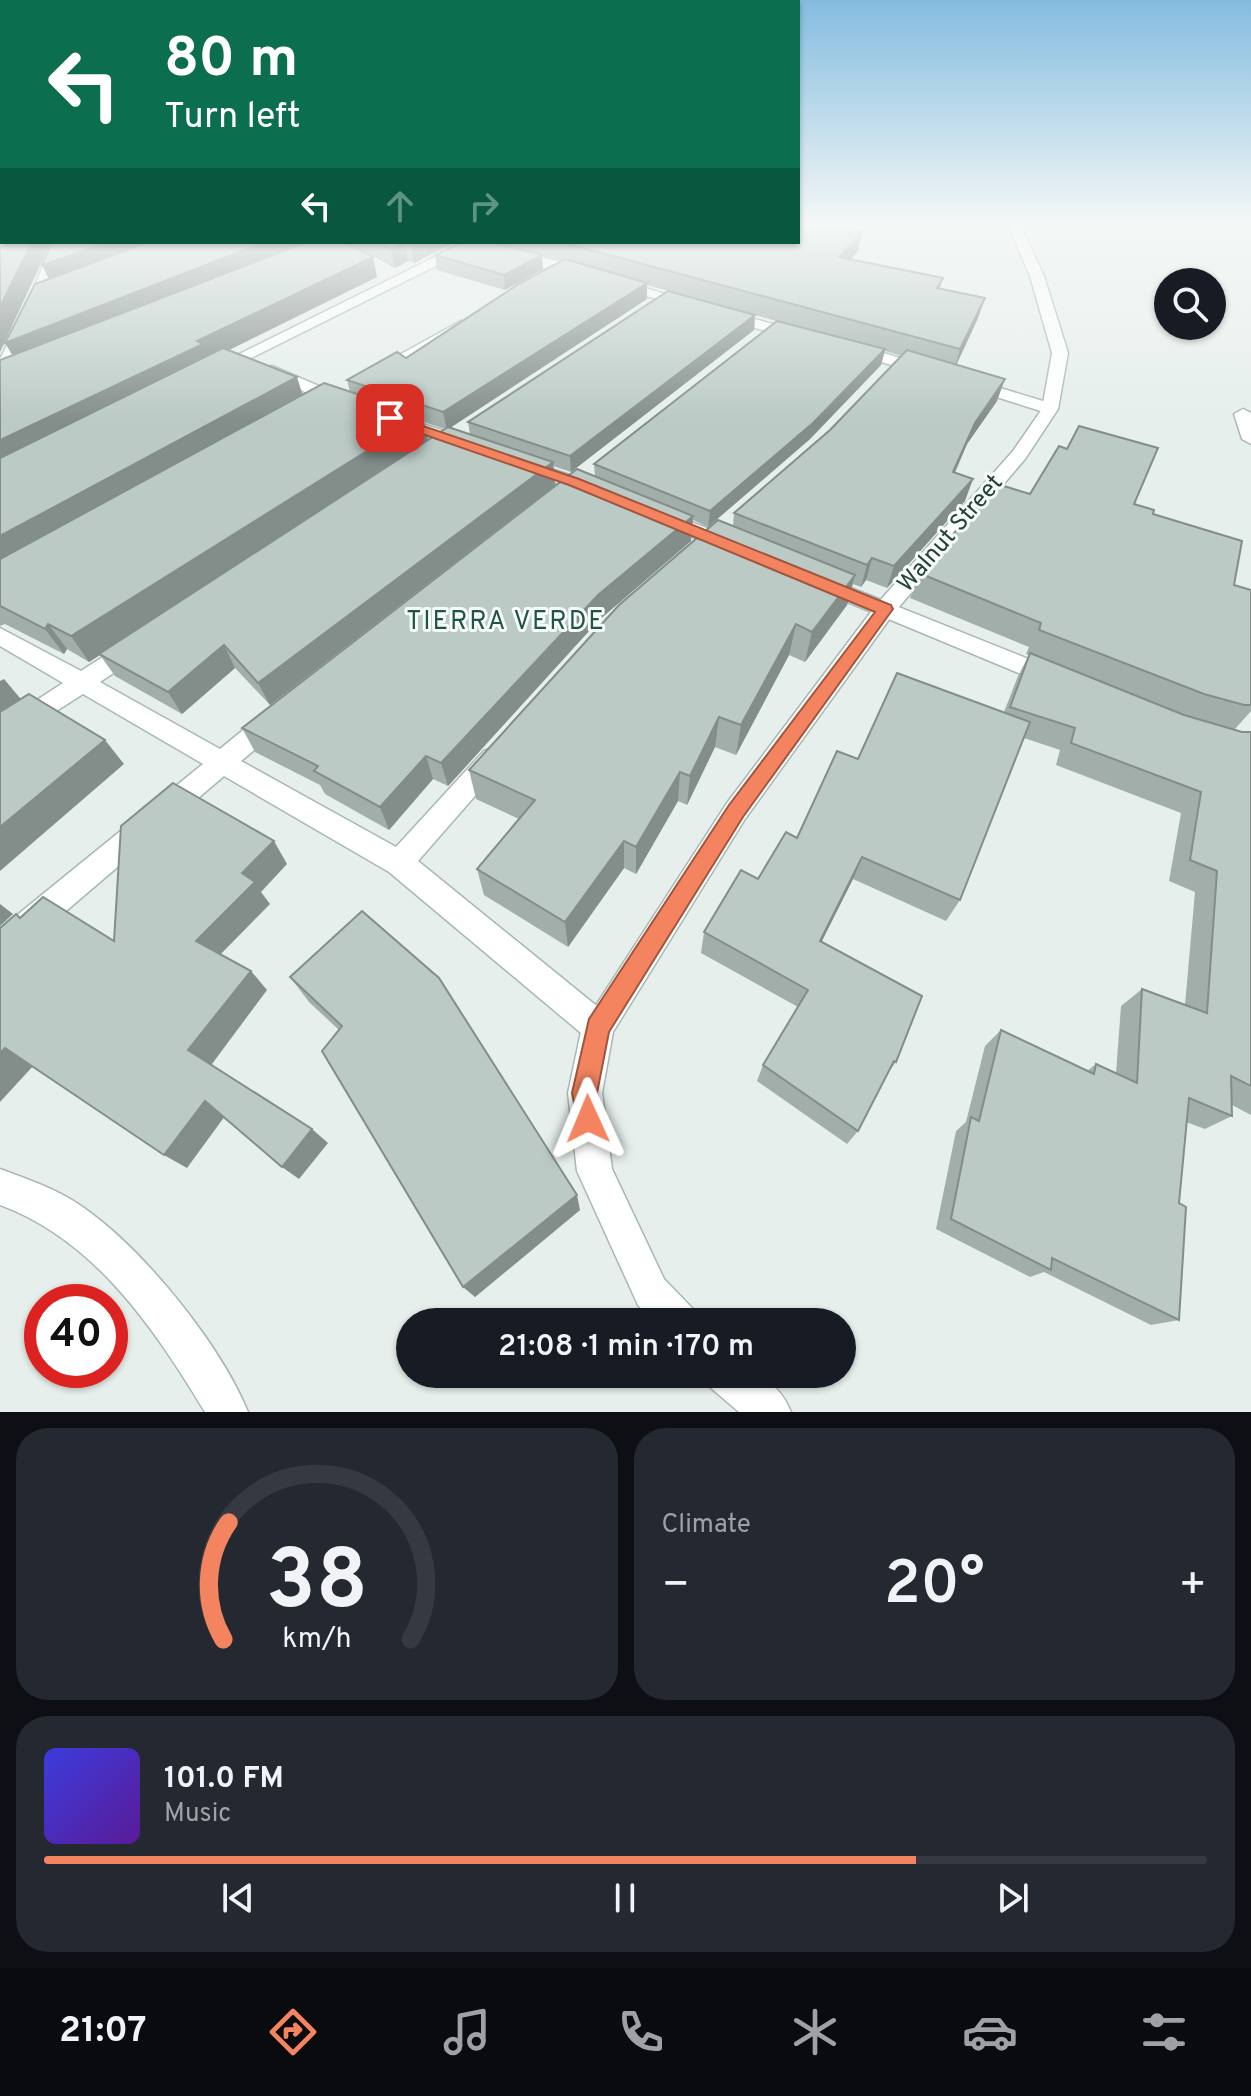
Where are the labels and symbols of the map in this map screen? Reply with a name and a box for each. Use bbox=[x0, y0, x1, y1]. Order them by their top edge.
pin bbox=[356, 384, 424, 452]
street label: Walnut Street bbox=[892, 469, 1010, 599]
district label: TIERRA VERDE bbox=[406, 606, 606, 639]
position arrow bbox=[546, 1077, 630, 1161]
speed limit sign: 40 bbox=[24, 1284, 128, 1388]

